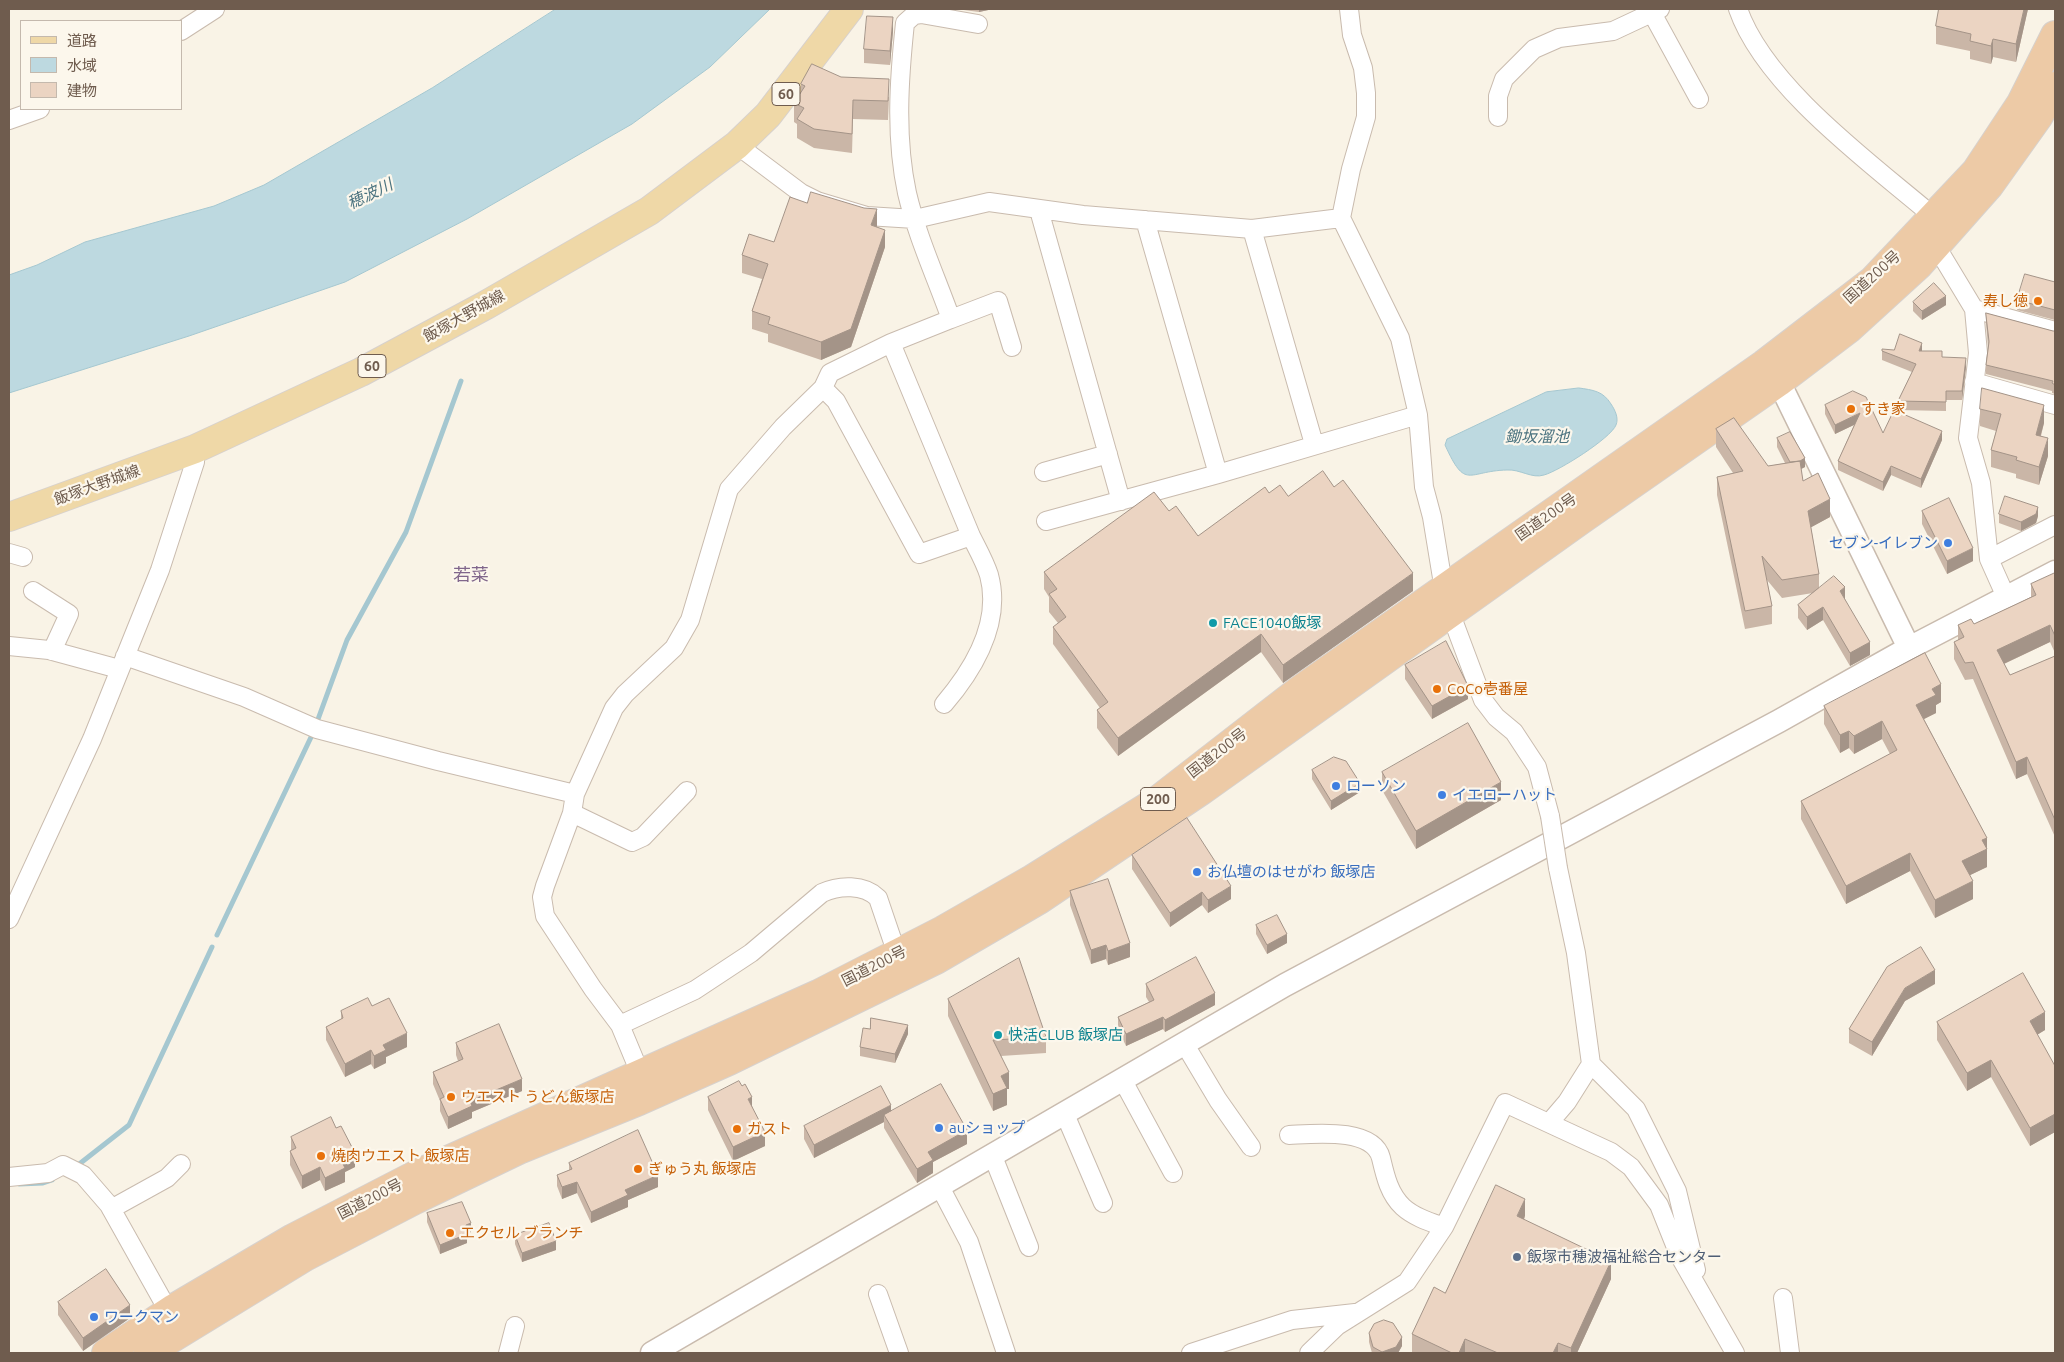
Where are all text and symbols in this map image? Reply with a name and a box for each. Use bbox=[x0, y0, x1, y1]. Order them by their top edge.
legend bbox=[20, 20, 182, 110]
text: 道路 bbox=[67, 32, 97, 49]
text: 水域 bbox=[67, 57, 97, 74]
text: 建物 bbox=[67, 82, 97, 99]
road number: 60 bbox=[772, 82, 800, 106]
water label: 穂波川 bbox=[344, 175, 396, 213]
street label: 国道200号 bbox=[1840, 247, 1904, 307]
street label: 飯塚大野城線 bbox=[420, 286, 508, 346]
place label: 寿し徳 bbox=[1983, 292, 2028, 310]
marker: 寿し徳 bbox=[2032, 295, 2044, 307]
road number: 60 bbox=[358, 354, 386, 378]
place label: すき家 bbox=[1861, 400, 1906, 418]
marker: すき家 bbox=[1845, 403, 1857, 415]
water label: 鋤坂溜池 bbox=[1505, 427, 1569, 447]
street label: 飯塚大野城線 bbox=[52, 461, 142, 509]
street label: 国道200号 bbox=[1512, 489, 1580, 545]
place label: セブン-イレブン bbox=[1829, 534, 1938, 552]
marker: セブン-イレブン bbox=[1942, 537, 1954, 549]
district label: 若菜 bbox=[453, 564, 489, 586]
place label: FACE1040飯塚 bbox=[1223, 614, 1321, 632]
marker: FACE1040飯塚 bbox=[1207, 617, 1219, 629]
place label: CoCo壱番屋 bbox=[1447, 680, 1528, 698]
marker: CoCo壱番屋 bbox=[1431, 683, 1443, 695]
street label: 国道200号 bbox=[1184, 724, 1250, 782]
place label: ローソン bbox=[1346, 777, 1406, 795]
marker: ローソン bbox=[1330, 780, 1342, 792]
place label: イエローハット bbox=[1452, 786, 1557, 804]
road number: 200 bbox=[1140, 788, 1176, 811]
marker: イエローハット bbox=[1436, 789, 1448, 801]
place label: お仏壇のはせがわ 飯塚店 bbox=[1207, 863, 1375, 881]
marker: お仏壇のはせがわ 飯塚店 bbox=[1191, 866, 1203, 878]
street label: 国道200号 bbox=[839, 942, 909, 990]
place label: 快活CLUB 飯塚店 bbox=[1008, 1026, 1123, 1044]
marker: 快活CLUB 飯塚店 bbox=[992, 1029, 1004, 1041]
place label: ウエスト うどん飯塚店 bbox=[461, 1088, 614, 1106]
marker: ウエスト うどん飯塚店 bbox=[445, 1091, 457, 1103]
place label: auショップ bbox=[949, 1119, 1025, 1137]
place label: ガスト bbox=[747, 1120, 792, 1138]
marker: auショップ bbox=[933, 1122, 945, 1134]
marker: ガスト bbox=[731, 1123, 743, 1135]
place label: 焼肉ウエスト 飯塚店 bbox=[331, 1147, 469, 1165]
marker: 焼肉ウエスト 飯塚店 bbox=[315, 1150, 327, 1162]
place label: ぎゅう丸 飯塚店 bbox=[648, 1160, 756, 1178]
marker: ぎゅう丸 飯塚店 bbox=[632, 1163, 644, 1175]
street label: 国道200号 bbox=[335, 1175, 405, 1223]
place label: エクセル ブランチ bbox=[460, 1224, 583, 1242]
marker: エクセル ブランチ bbox=[444, 1227, 456, 1239]
place label: 飯塚市穂波福祉総合センター bbox=[1527, 1248, 1722, 1266]
marker: 飯塚市穂波福祉総合センター bbox=[1511, 1251, 1523, 1263]
place label: ワークマン bbox=[104, 1308, 179, 1326]
marker: ワークマン bbox=[88, 1311, 100, 1323]

